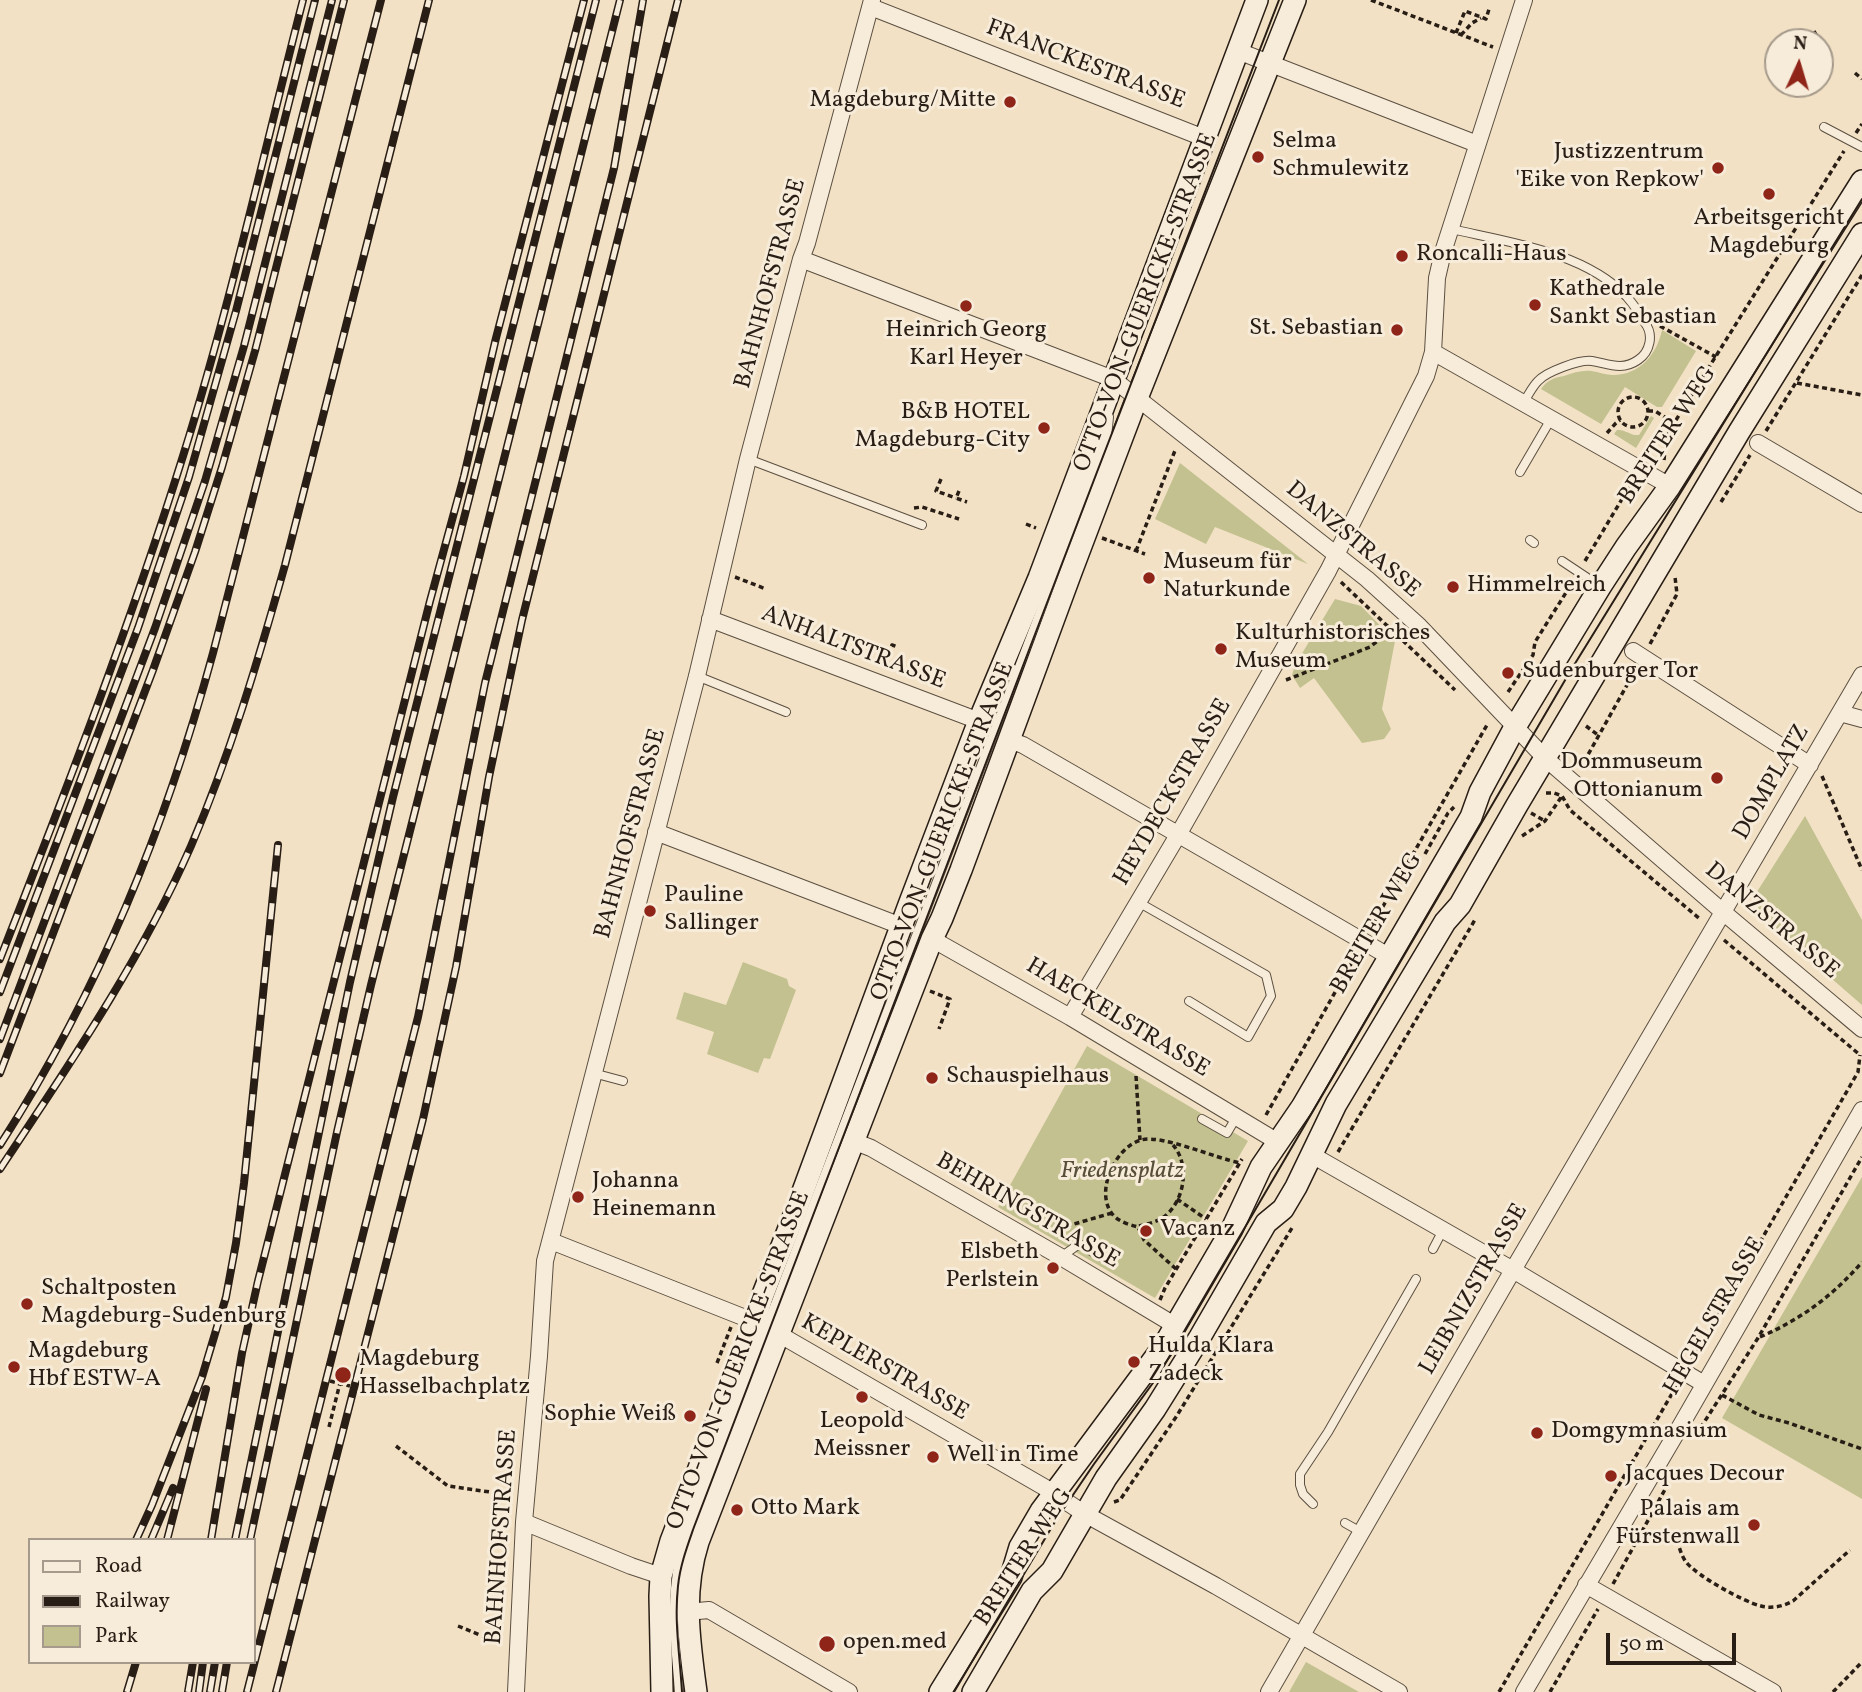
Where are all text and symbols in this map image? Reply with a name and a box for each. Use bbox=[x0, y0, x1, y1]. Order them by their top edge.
street label: FRANCKESTRASSE bbox=[981, 15, 1189, 117]
north arrow bbox=[1764, 28, 1834, 98]
text: N bbox=[1793, 31, 1808, 57]
place label: Magdeburg/Mitte bbox=[809, 88, 996, 116]
marker: Magdeburg/Mitte bbox=[1002, 94, 1018, 110]
street label: OTTO-VON-GUERICKE-STRASSE bbox=[1069, 129, 1225, 477]
place label: Selma Schmulewitz bbox=[1272, 129, 1409, 185]
place label: Justizzentrum 'Eike von Repkow' bbox=[1515, 140, 1704, 196]
marker: Selma Schmulewitz bbox=[1250, 149, 1266, 165]
marker: Justizzentrum 'Eike von Repkow' bbox=[1710, 160, 1726, 176]
street label: BAHNHOFSTRASSE bbox=[730, 176, 814, 392]
marker: Arbeitsgericht Magdeburg bbox=[1761, 186, 1777, 202]
place label: Arbeitsgericht Magdeburg bbox=[1693, 206, 1845, 262]
place label: Roncalli-Haus bbox=[1416, 242, 1566, 270]
marker: Roncalli-Haus bbox=[1394, 248, 1410, 264]
place label: Kathedrale Sankt Sebastian bbox=[1549, 277, 1717, 333]
marker: Kathedrale Sankt Sebastian bbox=[1527, 297, 1543, 313]
marker: Heinrich Georg Karl Heyer bbox=[958, 298, 974, 314]
place label: St. Sebastian bbox=[1249, 316, 1383, 344]
place label: Heinrich Georg Karl Heyer bbox=[885, 318, 1047, 374]
marker: St. Sebastian bbox=[1389, 322, 1405, 338]
street label: BREITER WEG bbox=[1614, 362, 1724, 510]
place label: B&B HOTEL Magdeburg-City bbox=[855, 400, 1030, 456]
marker: B&B HOTEL Magdeburg-City bbox=[1036, 420, 1052, 436]
street label: DANZSTRASSE bbox=[1279, 476, 1425, 606]
place label: Museum für Naturkunde bbox=[1163, 550, 1292, 606]
marker: Museum für Naturkunde bbox=[1141, 570, 1157, 586]
place label: Himmelreich bbox=[1467, 573, 1606, 601]
marker: Himmelreich bbox=[1445, 579, 1461, 595]
street label: ANHALTSTRASSE bbox=[757, 601, 949, 697]
place label: Kulturhistorisches Museum bbox=[1235, 621, 1430, 677]
marker: Kulturhistorisches Museum bbox=[1213, 641, 1229, 657]
street label: OTTO-VON-GUERICKE-STRASSE bbox=[866, 658, 1022, 1006]
place label: Sudenburger Tor bbox=[1522, 659, 1698, 687]
marker: Sudenburger Tor bbox=[1500, 665, 1516, 681]
street label: HEYDECKSTRASSE bbox=[1109, 694, 1239, 892]
street label: DOMPLATZ bbox=[1728, 720, 1818, 846]
street label: BAHNHOFSTRASSE bbox=[590, 726, 674, 942]
place label: Dommuseum Ottonianum bbox=[1560, 750, 1703, 806]
marker: Dommuseum Ottonianum bbox=[1709, 770, 1725, 786]
street label: BREITER WEG bbox=[1326, 848, 1430, 1000]
street label: DANZSTRASSE bbox=[1698, 857, 1844, 987]
place label: Pauline Sallinger bbox=[664, 883, 759, 939]
marker: Pauline Sallinger bbox=[642, 903, 658, 919]
street label: HAECKELSTRASSE bbox=[1020, 953, 1214, 1085]
place label: Schauspielhaus bbox=[946, 1064, 1109, 1092]
marker: Schauspielhaus bbox=[924, 1070, 940, 1086]
street label: BEHRINGSTRASSE bbox=[930, 1148, 1124, 1276]
park label: Friedensplatz bbox=[1060, 1159, 1184, 1187]
place label: Johanna Heinemann bbox=[592, 1169, 716, 1225]
street label: OTTO-VON-GUERICKE-STRASSE bbox=[662, 1187, 818, 1535]
marker: Johanna Heinemann bbox=[570, 1189, 586, 1205]
street label: LEIBNIZSTRASSE bbox=[1414, 1199, 1536, 1381]
place label: Vacanz bbox=[1160, 1217, 1235, 1245]
marker: Vacanz bbox=[1138, 1223, 1154, 1239]
street label: HEGELSTRASSE bbox=[1659, 1233, 1773, 1401]
place label: Elsbeth Perlstein bbox=[946, 1240, 1039, 1296]
marker: Elsbeth Perlstein bbox=[1045, 1260, 1061, 1276]
place label: Schaltposten Magdeburg-Sudenburg bbox=[41, 1276, 287, 1332]
marker: Schaltposten Magdeburg-Sudenburg bbox=[19, 1296, 35, 1312]
street label: KEPLERSTRASSE bbox=[795, 1309, 973, 1429]
place label: Hulda Klara Zadeck bbox=[1148, 1334, 1274, 1390]
place label: Magdeburg Hbf ESTW-A bbox=[28, 1339, 161, 1395]
place label: Magdeburg Hasselbachplatz bbox=[359, 1347, 530, 1403]
marker: Hulda Klara Zadeck bbox=[1126, 1354, 1142, 1370]
marker: Magdeburg Hbf ESTW-A bbox=[6, 1359, 22, 1375]
marker: Magdeburg Hasselbachplatz bbox=[333, 1365, 353, 1385]
marker: Leopold Meissner bbox=[854, 1389, 870, 1405]
place label: Sophie Weiß bbox=[544, 1402, 676, 1430]
marker: Sophie Weiß bbox=[682, 1408, 698, 1424]
place label: Leopold Meissner bbox=[814, 1409, 910, 1465]
place label: Domgymnasium bbox=[1551, 1419, 1728, 1447]
marker: Domgymnasium bbox=[1529, 1425, 1545, 1441]
street label: BAHNHOFSTRASSE bbox=[481, 1428, 525, 1646]
place label: Well in Time bbox=[947, 1443, 1079, 1471]
marker: Well in Time bbox=[925, 1449, 941, 1465]
place label: Jacques Decour bbox=[1625, 1462, 1785, 1490]
marker: Jacques Decour bbox=[1603, 1468, 1619, 1484]
street label: BREITER WEG bbox=[970, 1484, 1080, 1632]
place label: Otto Mark bbox=[751, 1496, 860, 1524]
place label: Palais am Fürstenwall bbox=[1615, 1497, 1740, 1553]
marker: Otto Mark bbox=[729, 1502, 745, 1518]
marker: Palais am Fürstenwall bbox=[1746, 1517, 1762, 1533]
legend bbox=[28, 1538, 256, 1664]
text: Road bbox=[95, 1552, 142, 1581]
text: Railway bbox=[95, 1587, 170, 1616]
scale bar bbox=[1610, 1618, 1740, 1662]
text: Park bbox=[95, 1622, 138, 1651]
place label: open.med bbox=[843, 1630, 947, 1658]
text: 50 m bbox=[1619, 1630, 1664, 1659]
marker: open.med bbox=[817, 1634, 837, 1654]

